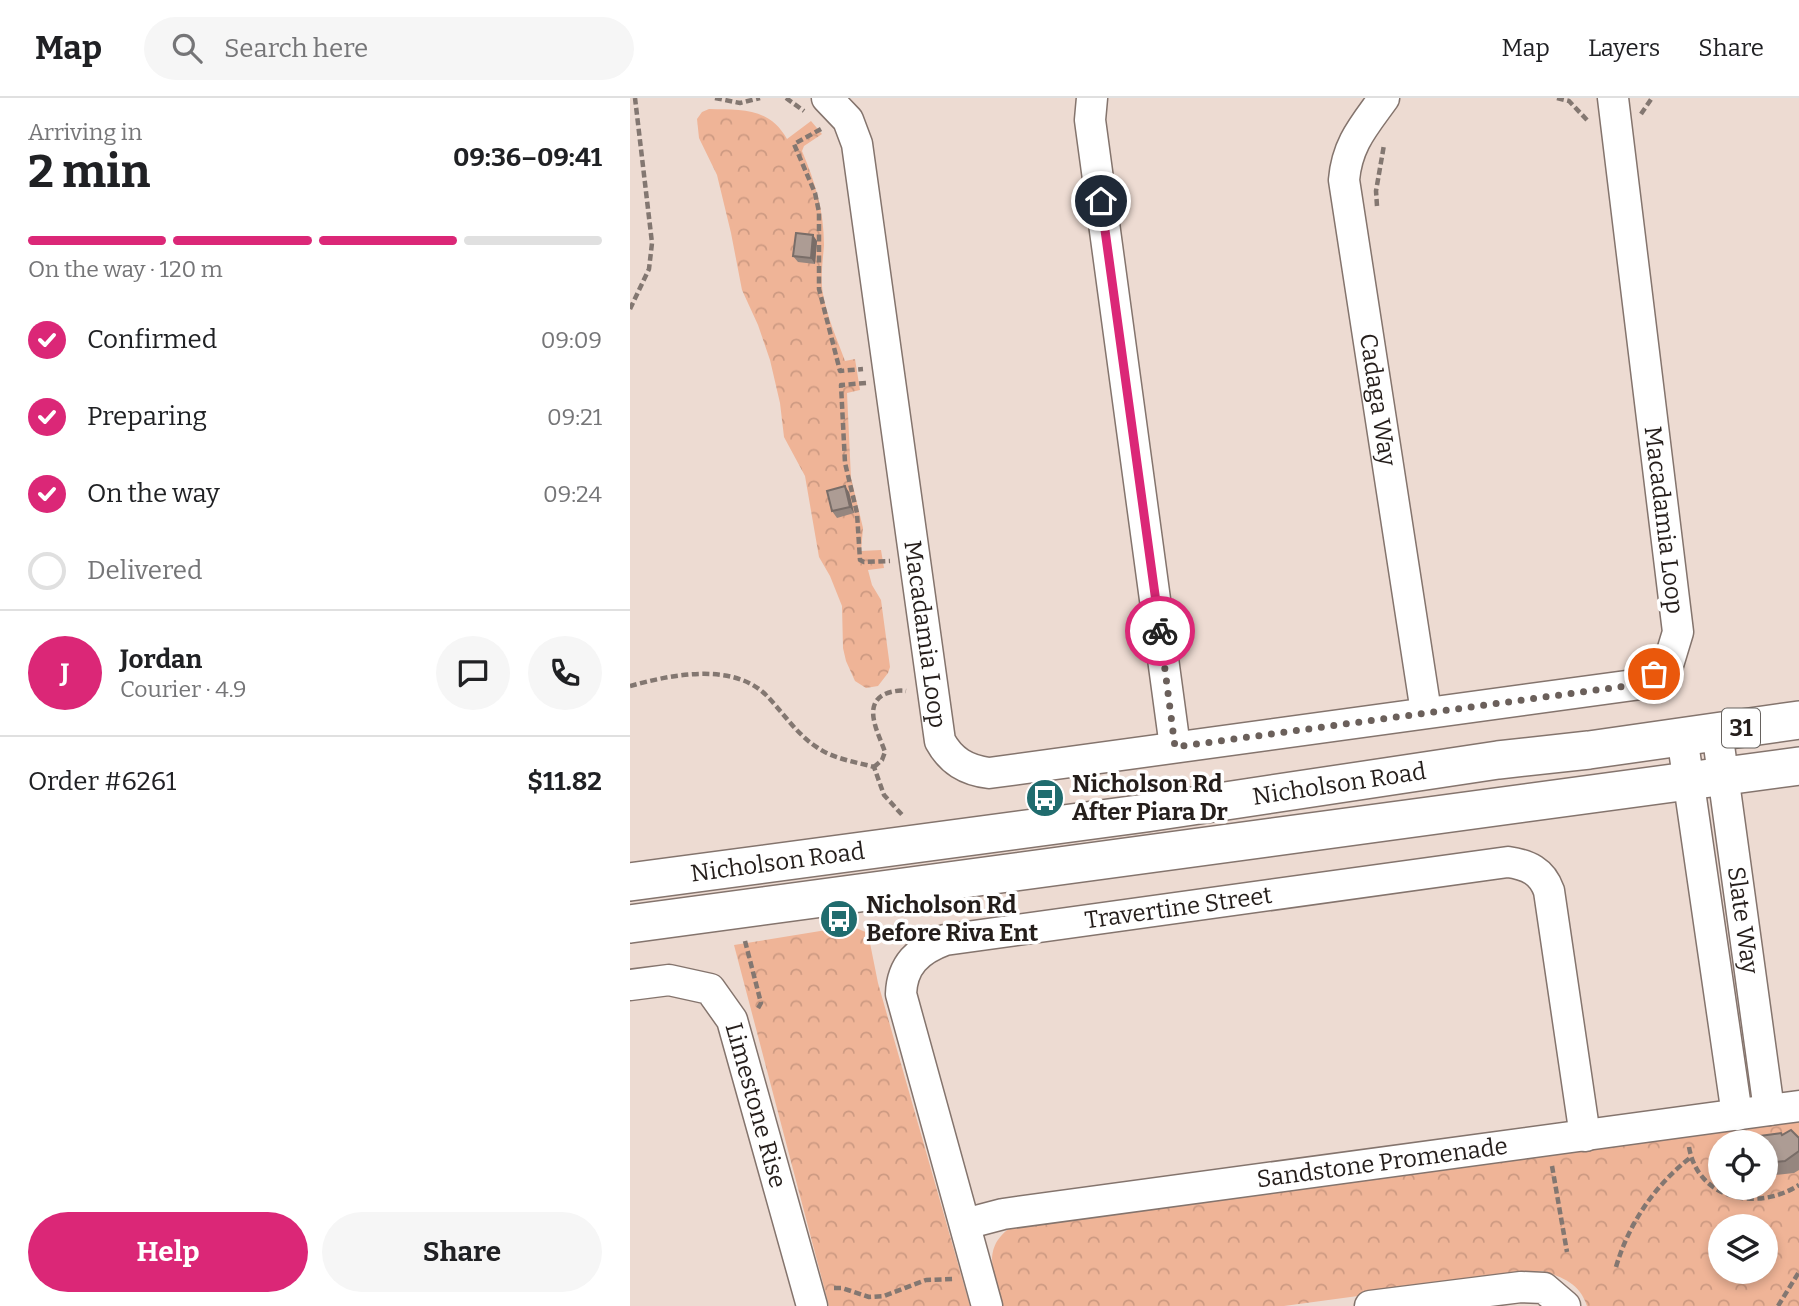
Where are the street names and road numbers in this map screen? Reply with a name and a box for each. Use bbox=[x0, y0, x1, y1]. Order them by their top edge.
street label: Cadaga Way bbox=[1354, 331, 1402, 468]
street label: Macadamia Loop bbox=[1639, 425, 1689, 615]
street label: Macadamia Loop bbox=[898, 539, 952, 730]
road number: 31 bbox=[1722, 708, 1760, 748]
street label: Nicholson Road bbox=[1250, 757, 1428, 811]
street label: Nicholson Road bbox=[689, 837, 867, 888]
street label: Slate Way bbox=[1722, 865, 1764, 976]
street label: Travertine Street bbox=[1083, 881, 1274, 934]
street label: Limestone Rise bbox=[719, 1020, 792, 1191]
street label: Sandstone Promenade bbox=[1255, 1132, 1509, 1193]

